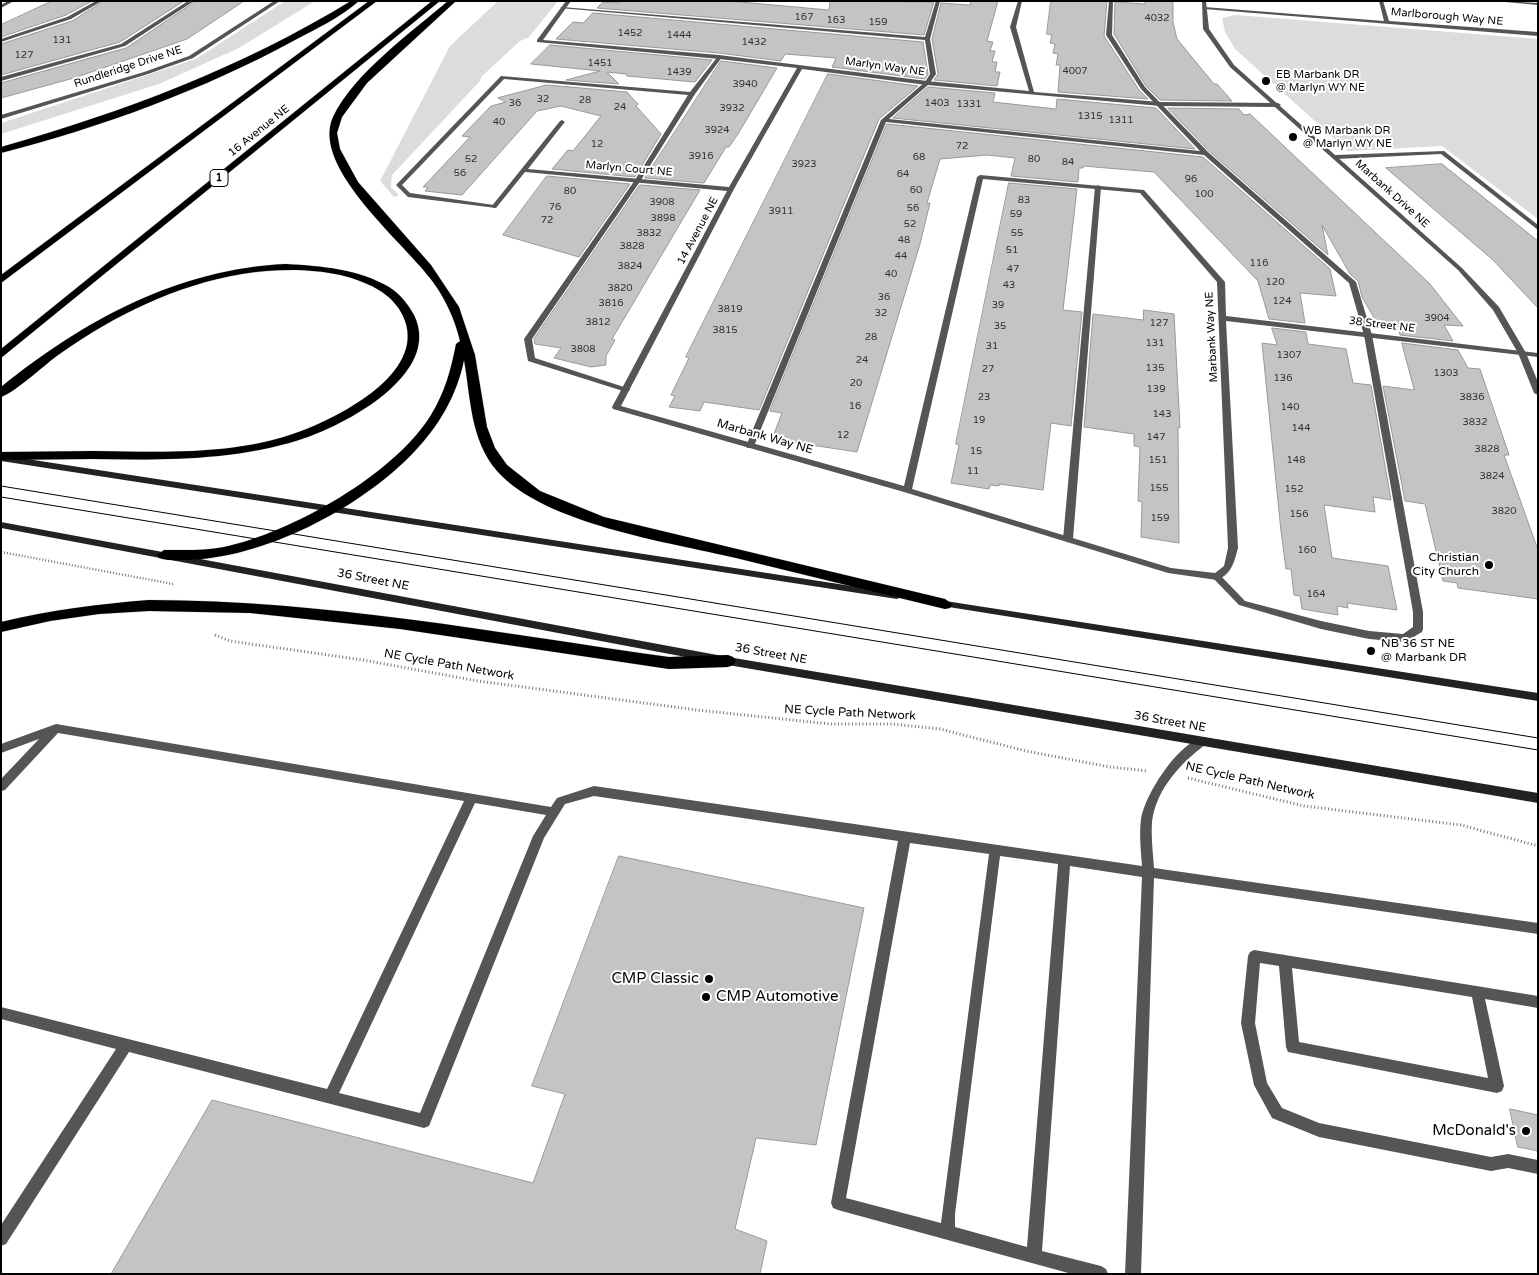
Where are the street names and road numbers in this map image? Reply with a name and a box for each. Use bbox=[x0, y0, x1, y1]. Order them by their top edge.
street label: Marlborough Way NE bbox=[1390, 6, 1504, 28]
street label: Rundleridge Drive NE bbox=[72, 43, 184, 91]
street label: Marlyn Way NE bbox=[844, 55, 926, 79]
street label: 16 Avenue NE bbox=[226, 102, 292, 160]
street label: Marbank Drive NE bbox=[1352, 157, 1432, 231]
street label: Marlyn Court NE bbox=[585, 159, 673, 179]
road number: 1 bbox=[210, 170, 228, 187]
street label: 14 Avenue NE bbox=[675, 195, 721, 267]
street label: Marbank Way NE bbox=[1203, 291, 1221, 383]
street label: 38 Street NE bbox=[1348, 314, 1416, 336]
street label: Marbank Way NE bbox=[715, 416, 815, 458]
street label: 36 Street NE bbox=[336, 566, 410, 594]
street label: 36 Street NE bbox=[734, 641, 808, 667]
street label: NE Cycle Path Network bbox=[383, 646, 515, 684]
street label: NE Cycle Path Network bbox=[784, 702, 916, 724]
street label: 36 Street NE bbox=[1133, 709, 1207, 735]
street label: NE Cycle Path Network bbox=[1184, 759, 1316, 803]

